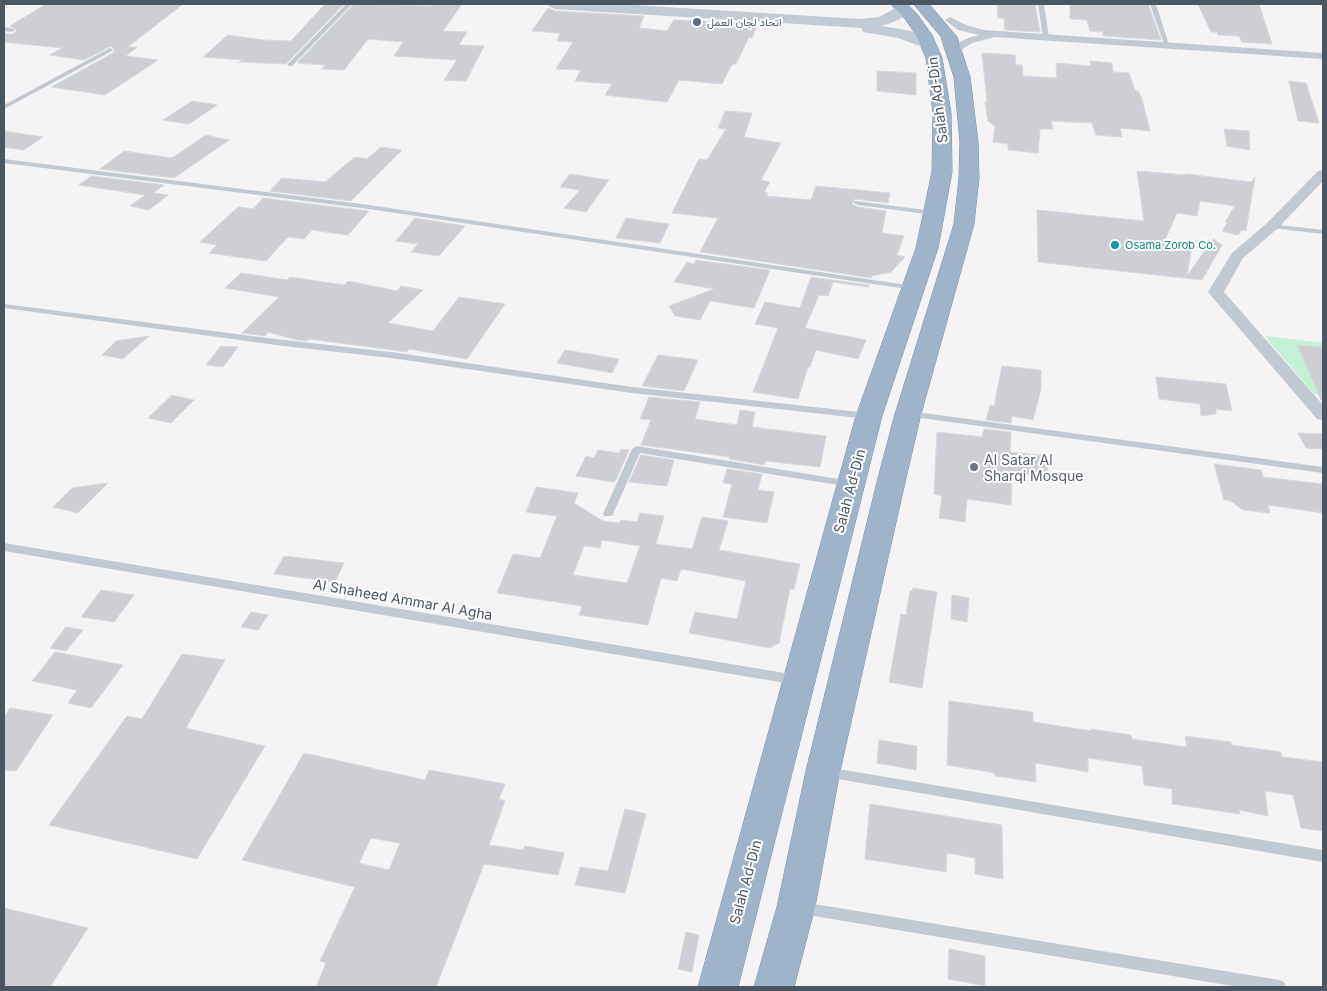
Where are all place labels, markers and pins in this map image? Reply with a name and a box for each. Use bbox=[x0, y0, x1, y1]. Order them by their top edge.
place label: اتحاد لجان العمل bbox=[707, 15, 781, 29]
marker: اتحاد لجان العمل bbox=[691, 16, 703, 28]
place label: Osama Zorob Co. bbox=[1125, 238, 1216, 252]
marker: Osama Zorob Co. bbox=[1109, 239, 1121, 251]
place label: Al Satar Al Sharqi Mosque bbox=[984, 451, 1084, 484]
marker: Al Satar Al Sharqi Mosque bbox=[968, 461, 980, 473]

